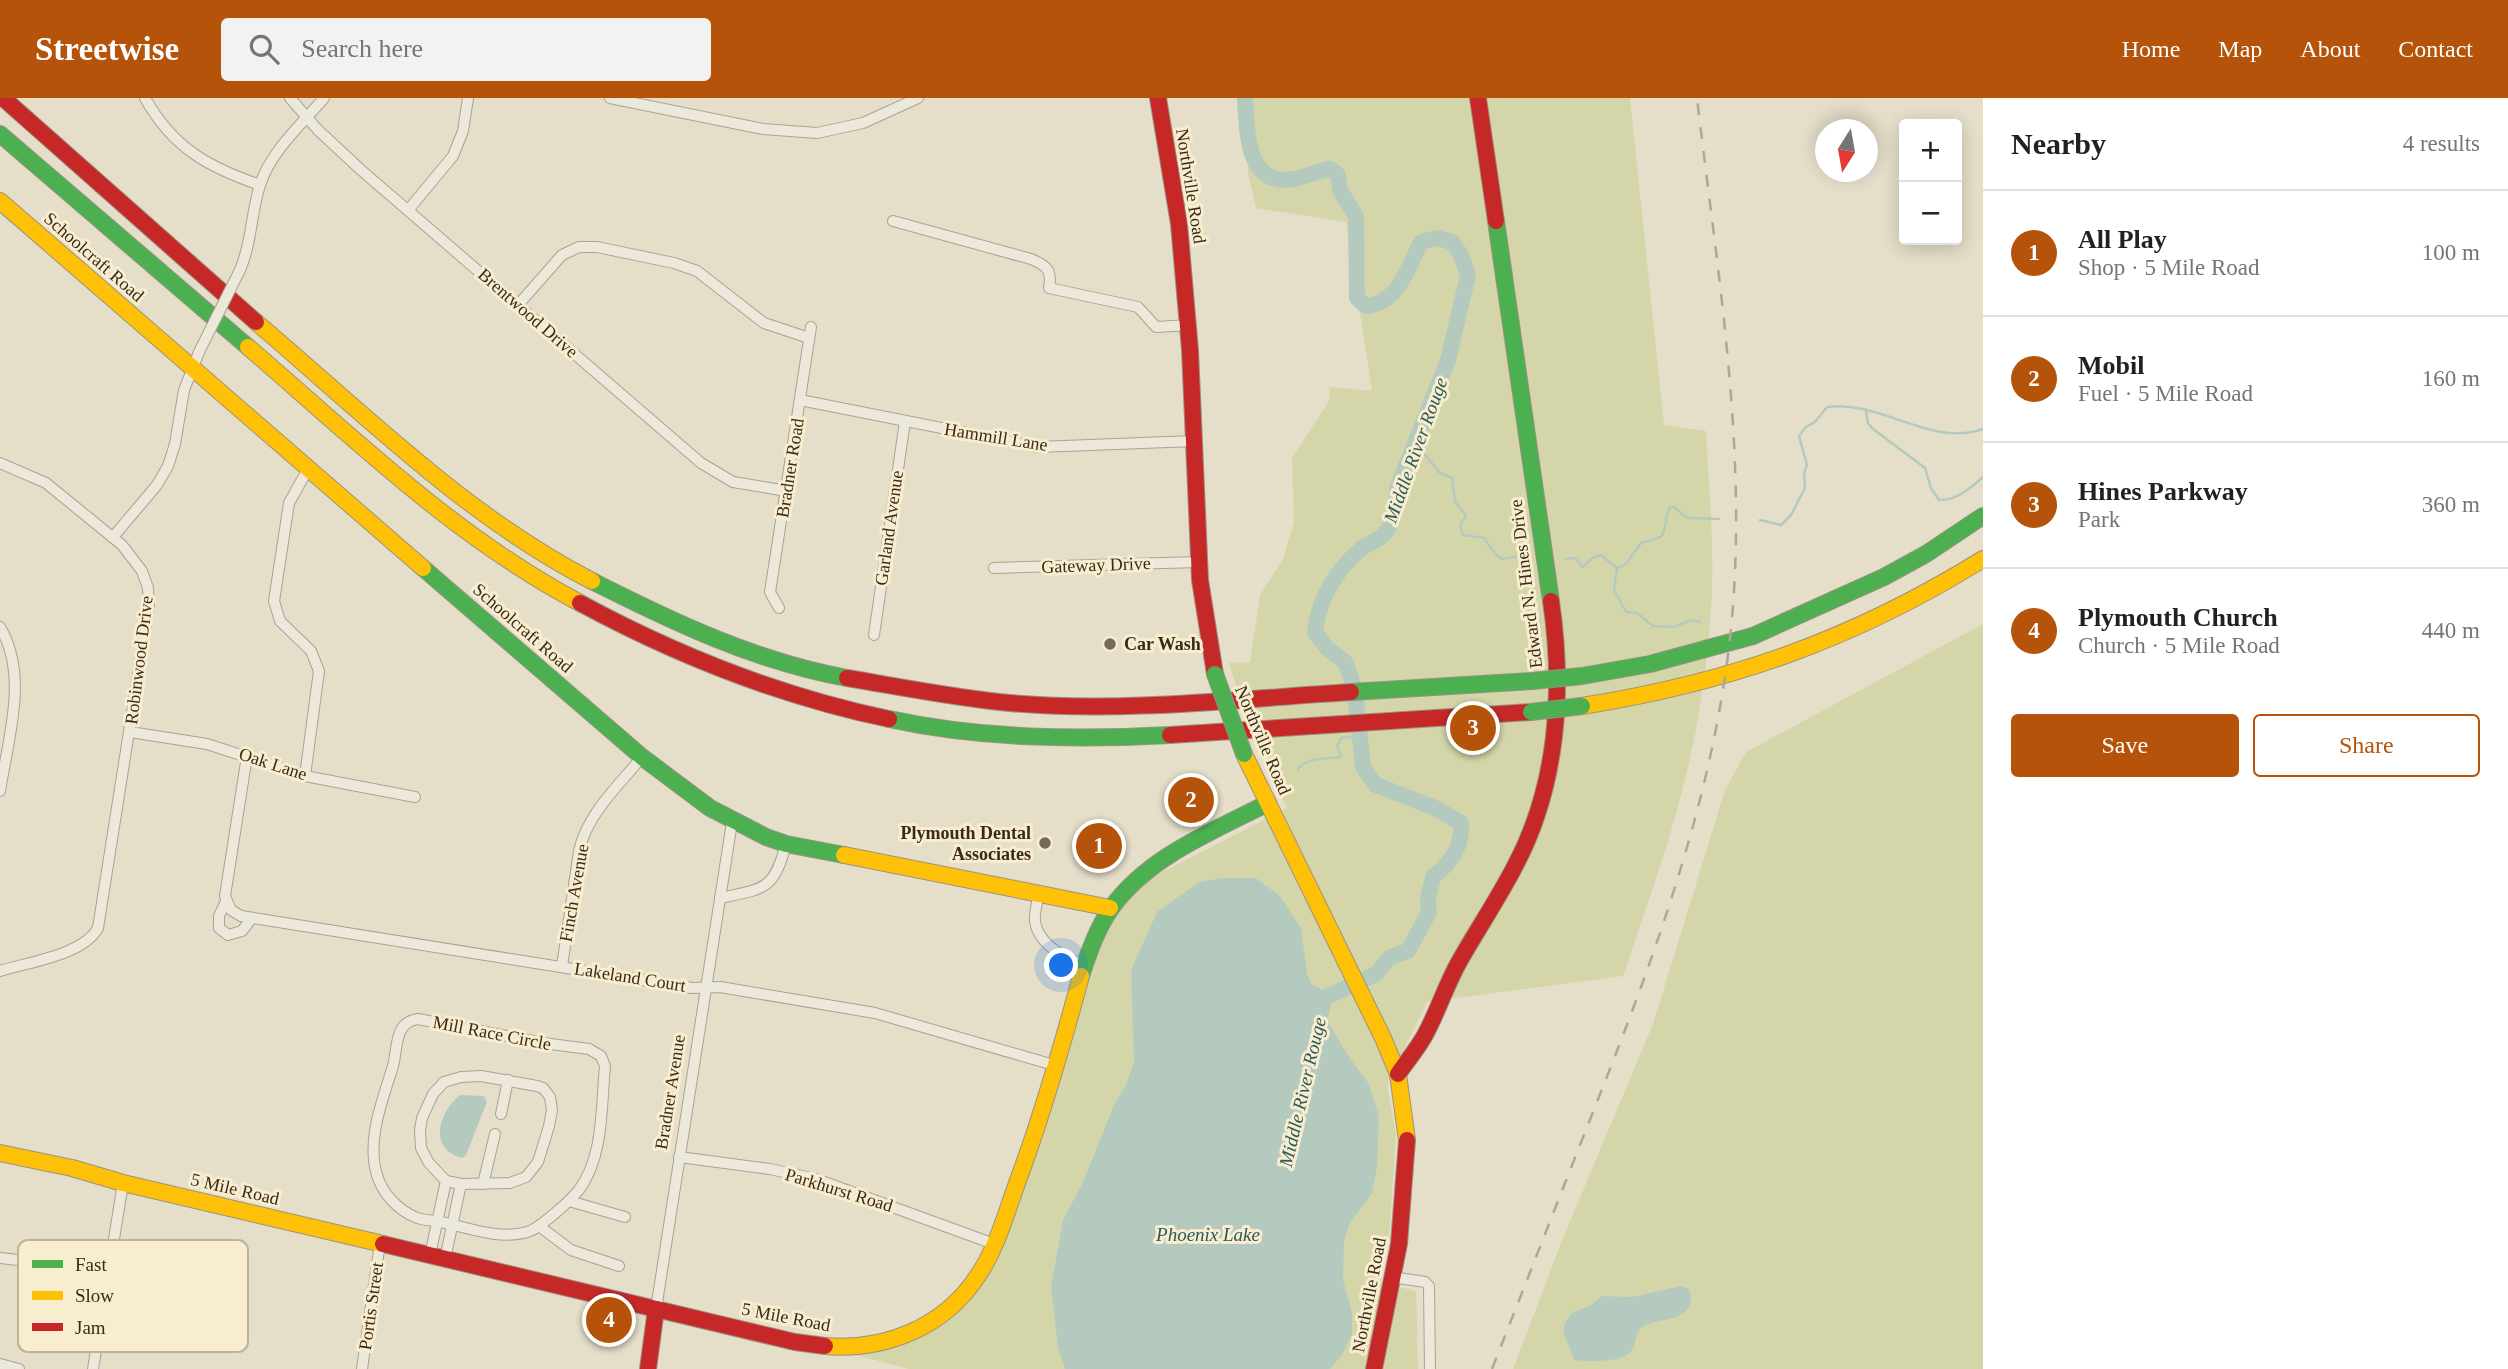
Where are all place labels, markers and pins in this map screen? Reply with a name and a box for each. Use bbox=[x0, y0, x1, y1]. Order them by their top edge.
place label: Car Wash bbox=[1124, 634, 1201, 654]
marker: Car Wash bbox=[1102, 636, 1118, 652]
pin: 3 bbox=[1450, 702, 1496, 754]
pin: 2 bbox=[1168, 774, 1214, 826]
pin: 1 bbox=[1076, 820, 1122, 872]
place label: Plymouth Dental Associates bbox=[901, 823, 1031, 864]
marker: Plymouth Dental Associates bbox=[1037, 835, 1053, 851]
pin: 4 bbox=[586, 1294, 632, 1346]

